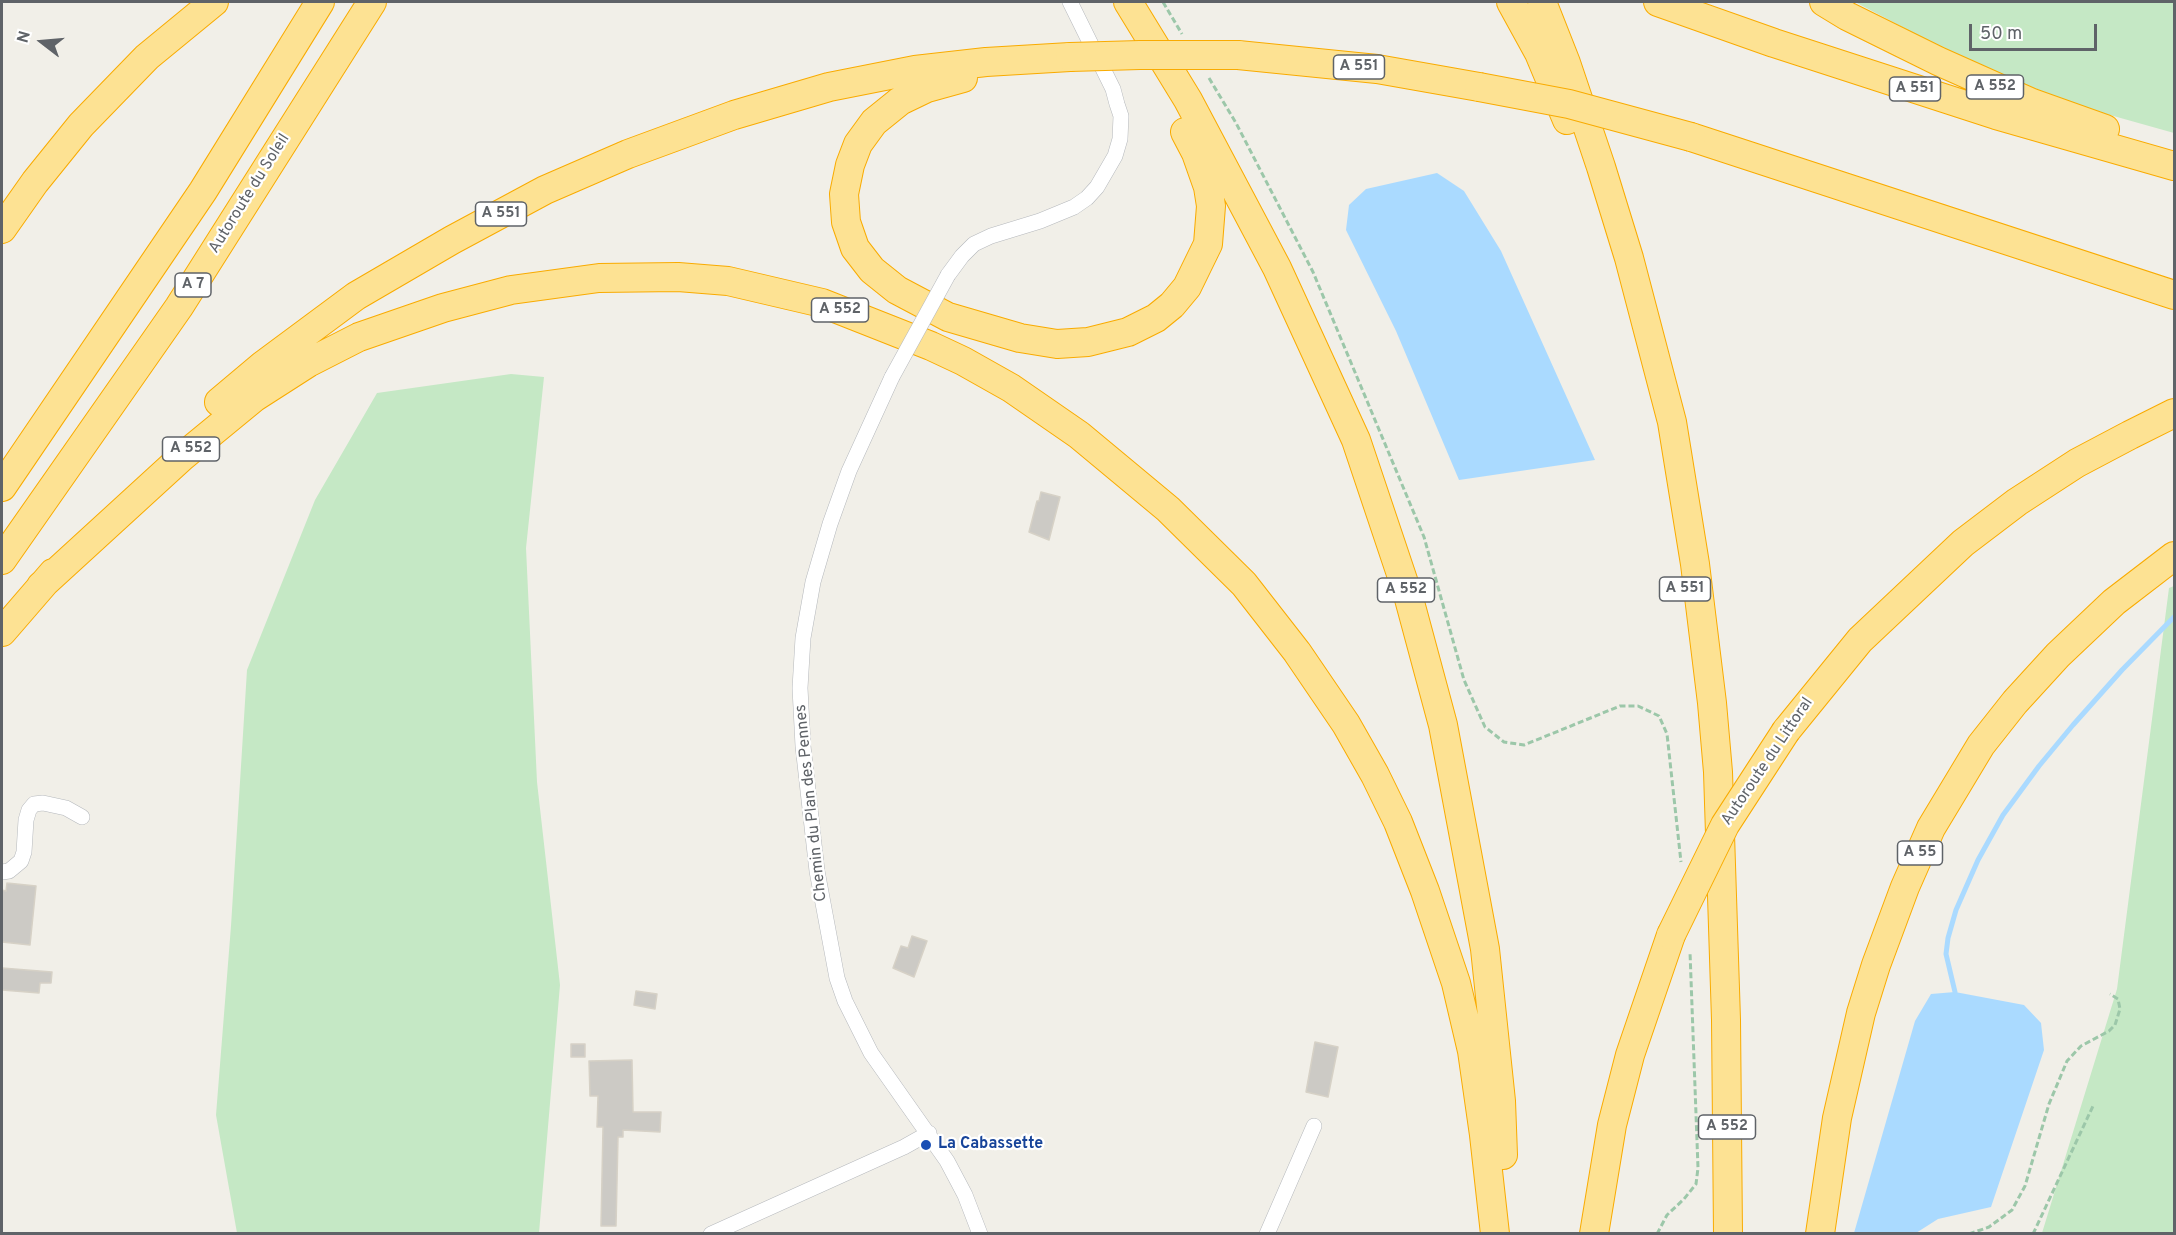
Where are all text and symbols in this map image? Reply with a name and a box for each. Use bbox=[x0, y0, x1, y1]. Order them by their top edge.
north arrow bbox=[12, 12, 72, 72]
scale bar bbox=[1972, 12, 2100, 50]
text: 50 m bbox=[1980, 23, 2022, 46]
text: N bbox=[13, 29, 36, 45]
road number: A 551 bbox=[1334, 55, 1384, 79]
road number: A 552 bbox=[1966, 75, 2024, 99]
road number: A 551 bbox=[1890, 77, 1940, 101]
street label: Autoroute du Soleil bbox=[205, 131, 295, 257]
road number: A 551 bbox=[476, 202, 526, 226]
road number: A 7 bbox=[175, 273, 211, 297]
road number: A 552 bbox=[812, 298, 868, 322]
road number: A 552 bbox=[162, 437, 219, 461]
road number: A 551 bbox=[1660, 577, 1710, 601]
road number: A 552 bbox=[1378, 578, 1434, 602]
street label: Autoroute du Littoral bbox=[1718, 694, 1818, 830]
street label: Chemin du Plan des Pennes bbox=[792, 703, 832, 903]
road number: A 55 bbox=[1898, 841, 1942, 865]
road number: A 552 bbox=[1698, 1115, 1756, 1139]
place label: La Cabassette bbox=[938, 1135, 1043, 1155]
marker: La Cabassette bbox=[919, 1138, 933, 1152]

